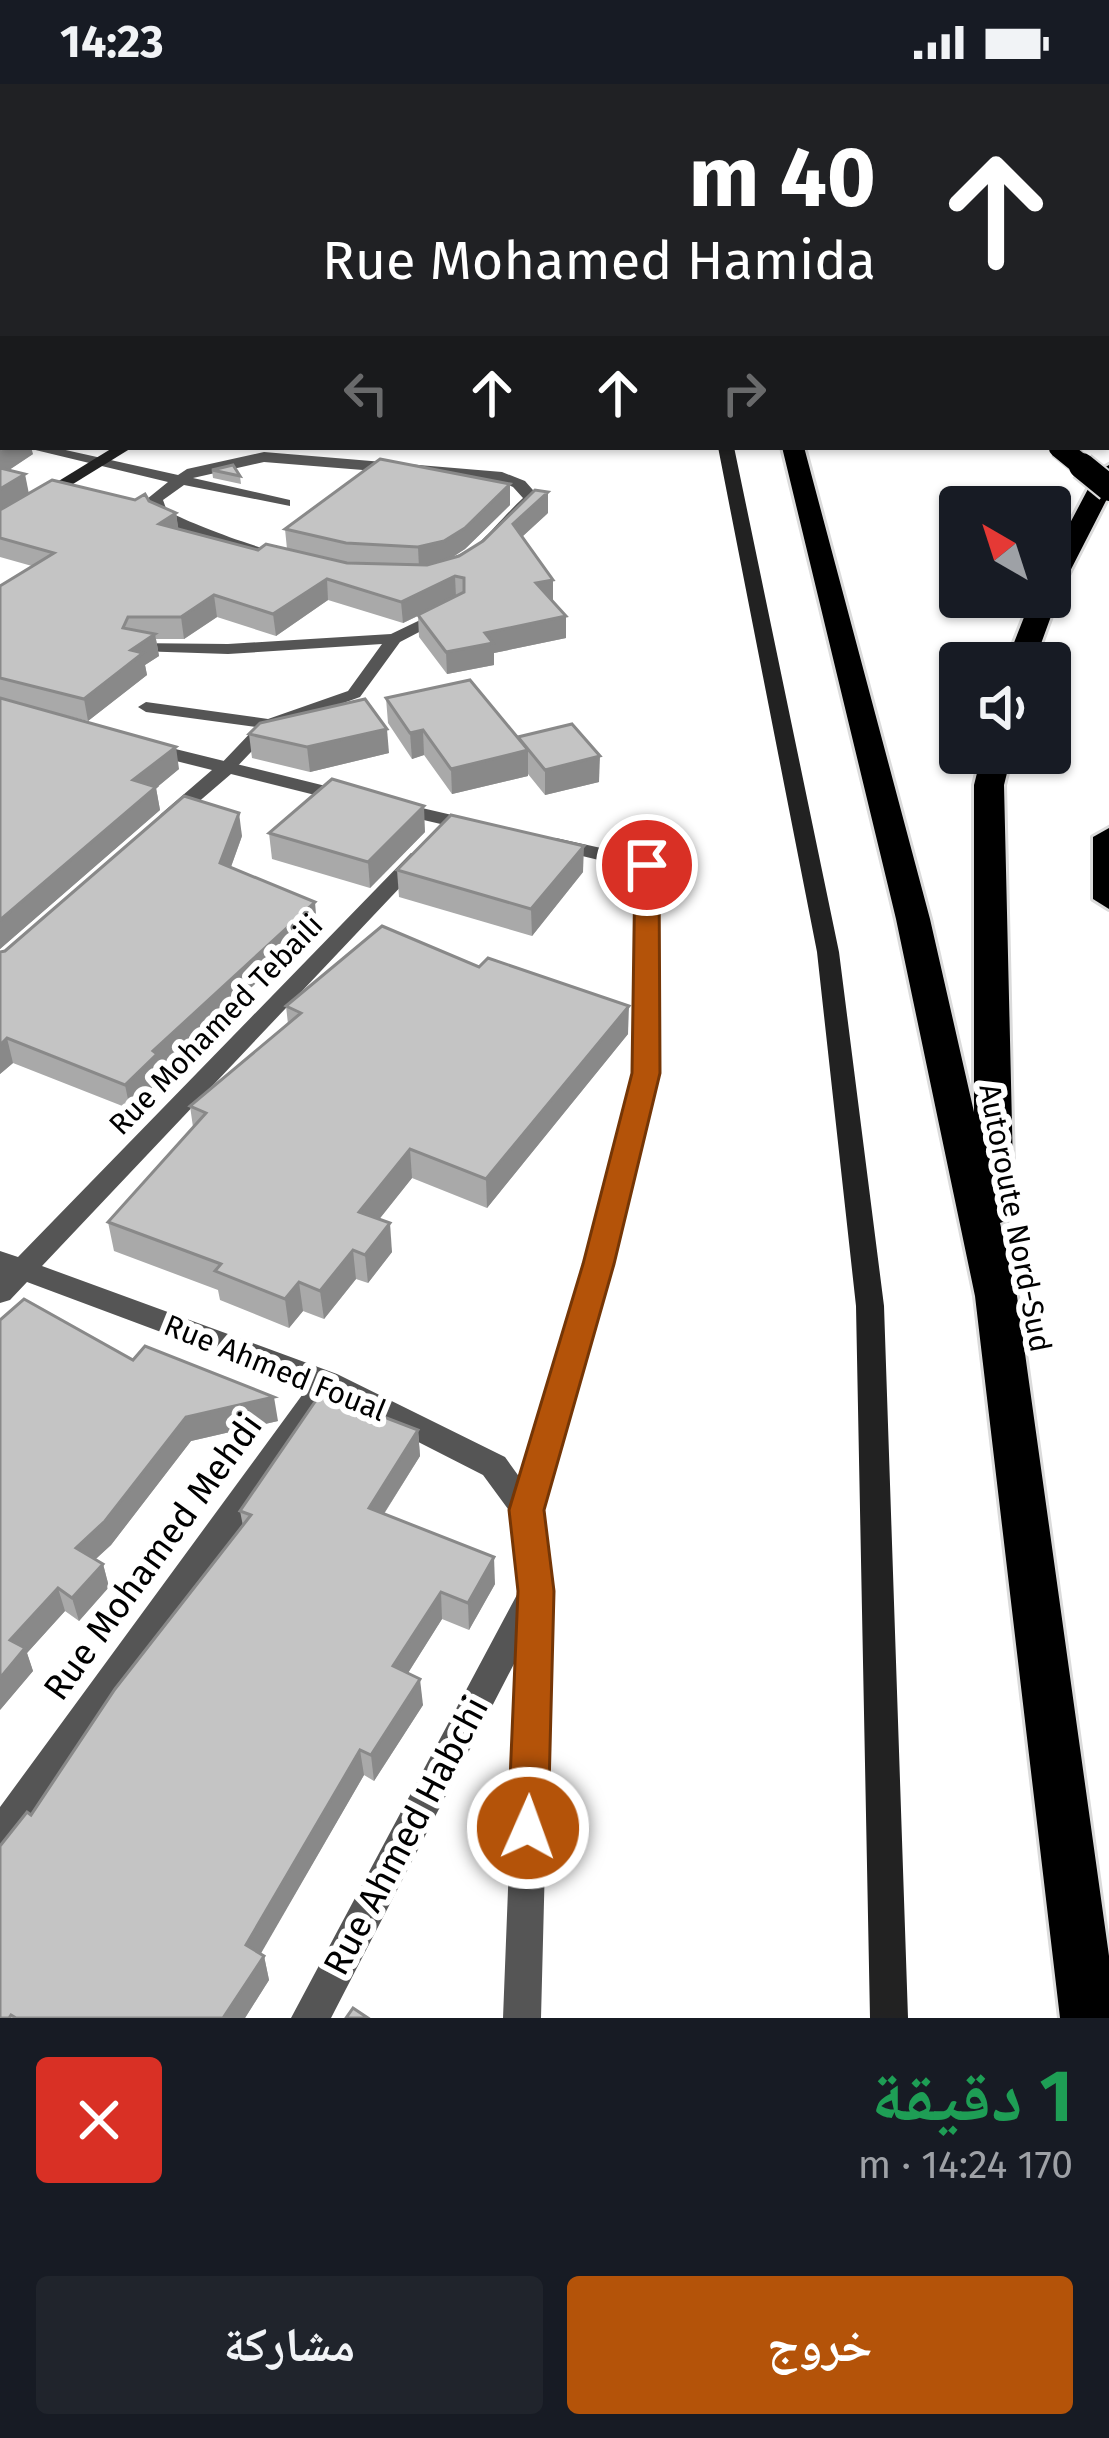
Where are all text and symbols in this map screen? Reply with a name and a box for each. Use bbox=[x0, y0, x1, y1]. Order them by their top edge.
text: 14:23 bbox=[60, 15, 164, 69]
text: 40 m bbox=[688, 127, 876, 228]
icon: ahead bbox=[918, 132, 1074, 288]
text: Rue Mohamed Hamida bbox=[322, 229, 876, 293]
icon: left bbox=[333, 360, 399, 426]
icon: ahead bbox=[459, 360, 525, 426]
icon: ahead bbox=[585, 360, 651, 426]
icon: right bbox=[711, 360, 777, 426]
north arrow bbox=[939, 486, 1071, 618]
map controls bbox=[939, 486, 1071, 774]
button: sound bbox=[939, 642, 1071, 774]
pin bbox=[596, 814, 698, 916]
icon: arrive bbox=[614, 832, 680, 898]
street label: Rue Mohamed Tebaili bbox=[101, 907, 331, 1143]
street label: Autoroute Nord-Sud bbox=[971, 1081, 1059, 1355]
street label: Rue Ahmed Foual bbox=[159, 1307, 391, 1429]
street label: Rue Mohamed Mehdi bbox=[34, 1405, 272, 1709]
street label: Rue Ahmed Habchi bbox=[314, 1689, 498, 1983]
position arrow bbox=[465, 1765, 591, 1891]
text: 1 دقيقة bbox=[871, 2054, 1073, 2140]
button: close bbox=[36, 2057, 162, 2183]
text: 170 m · 14:24 bbox=[858, 2142, 1073, 2188]
button: مشاركة bbox=[36, 2276, 543, 2414]
button: خروج bbox=[567, 2276, 1073, 2414]

